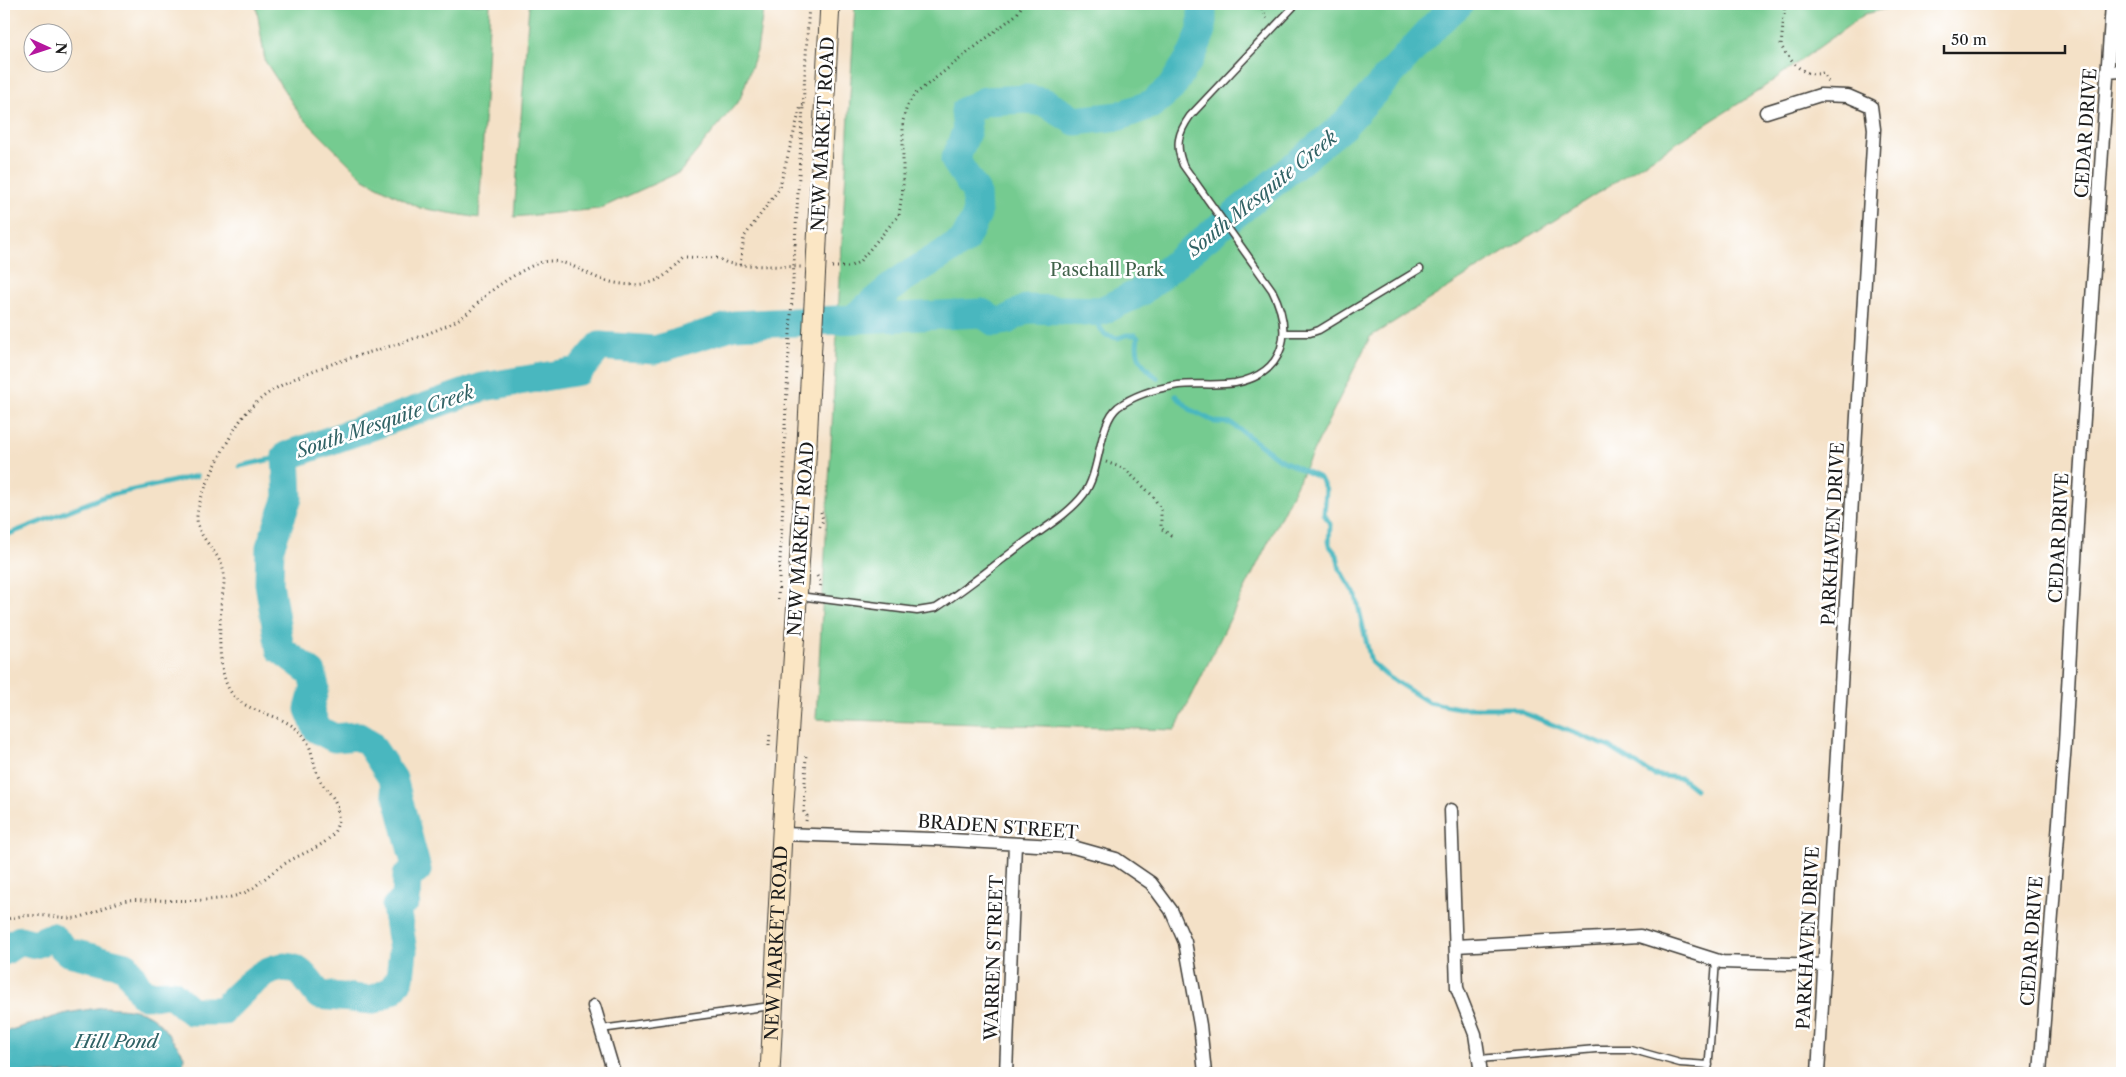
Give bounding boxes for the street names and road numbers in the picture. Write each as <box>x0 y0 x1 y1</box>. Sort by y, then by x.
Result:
street label: NEW MARKET ROAD <box>807 36 839 232</box>
street label: CEDAR DRIVE <box>2070 67 2102 199</box>
street label: NEW MARKET ROAD <box>783 441 819 637</box>
street label: PARKHAVEN DRIVE <box>1817 442 1849 626</box>
street label: CEDAR DRIVE <box>2045 472 2073 604</box>
street label: BRADEN STREET <box>917 810 1080 844</box>
street label: NEW MARKET ROAD <box>761 845 792 1041</box>
street label: PARKHAVEN DRIVE <box>1792 846 1824 1030</box>
street label: WARREN STREET <box>980 874 1008 1042</box>
street label: CEDAR DRIVE <box>2016 875 2048 1007</box>

